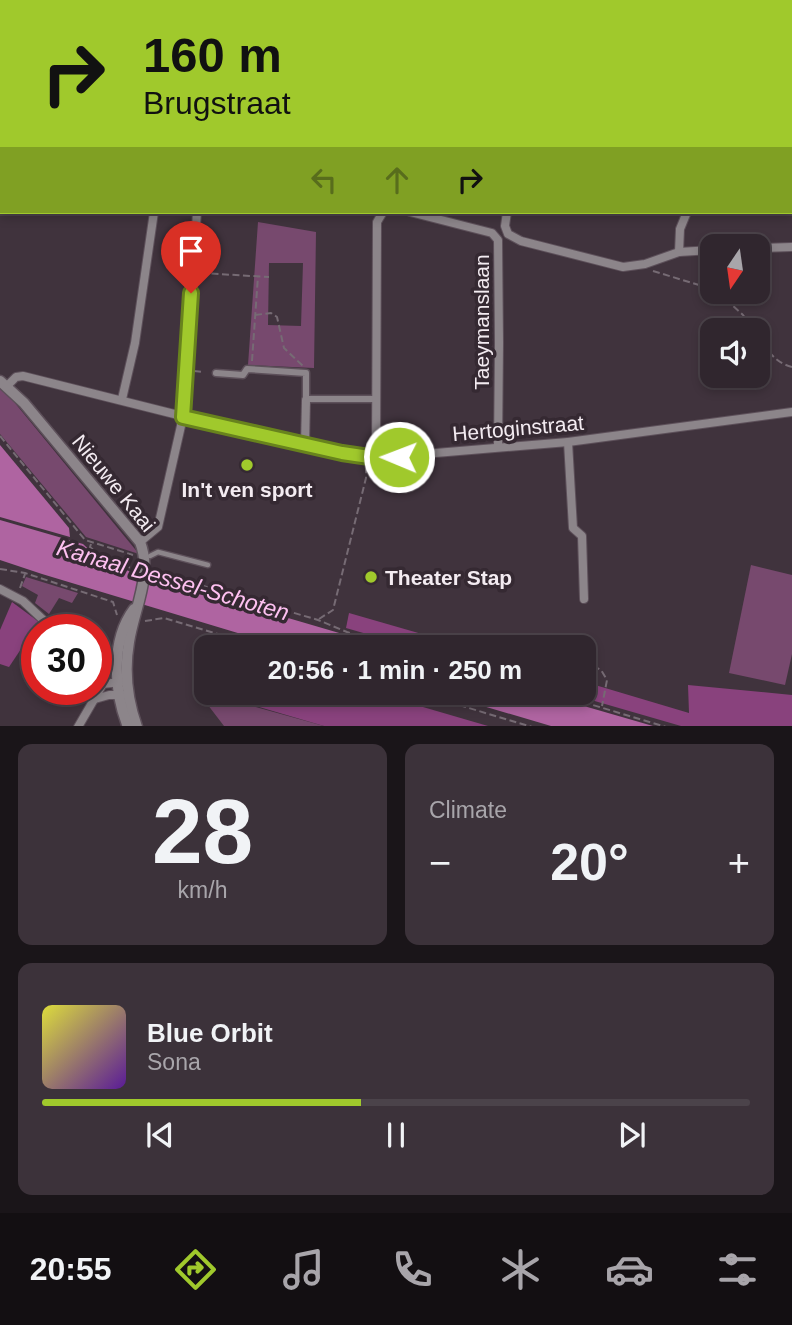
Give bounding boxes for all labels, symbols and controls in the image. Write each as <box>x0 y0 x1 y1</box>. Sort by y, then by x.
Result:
icon: right <box>28 28 119 119</box>
text: 160 m <box>143 28 282 82</box>
text: Brugstraat <box>143 85 291 121</box>
icon: left <box>305 161 343 199</box>
icon: ahead <box>378 161 416 199</box>
icon: right <box>451 161 489 199</box>
pin <box>161 221 221 293</box>
icon: arrive <box>172 232 210 270</box>
north arrow <box>700 234 770 304</box>
map controls <box>700 234 770 388</box>
street label: Taeymanslaan <box>470 254 493 390</box>
button: sound <box>700 318 770 388</box>
street label: Hertoginstraat <box>451 411 585 445</box>
position arrow <box>362 420 436 494</box>
street label: Nieuwe Kaai <box>68 430 160 536</box>
marker: In't ven sport <box>239 457 255 473</box>
place label: In't ven sport <box>181 478 313 501</box>
water label: Kanaal Dessel-Schoten <box>54 534 292 626</box>
place label: Theater Stap <box>385 566 512 589</box>
marker: Theater Stap <box>363 569 379 585</box>
speed limit sign: 30 <box>21 614 112 705</box>
text: 20:56 · 1 min · 250 m <box>268 655 522 685</box>
text: 28 <box>152 781 253 882</box>
text: Climate <box>429 797 507 823</box>
text: 20° <box>550 833 629 891</box>
text: − <box>429 842 451 884</box>
text: + <box>728 842 750 884</box>
text: km/h <box>178 877 227 903</box>
text: Blue Orbit <box>147 1018 273 1048</box>
text: Sona <box>147 1049 201 1075</box>
icon: previous <box>141 1116 179 1154</box>
icon: pause <box>377 1116 415 1154</box>
icon: next <box>613 1116 651 1154</box>
icon: directions <box>171 1245 220 1294</box>
icon: music <box>279 1245 328 1294</box>
icon: phone <box>388 1245 437 1294</box>
icon: climate <box>496 1245 545 1294</box>
icon: car <box>605 1245 654 1294</box>
icon: filters <box>713 1245 762 1294</box>
text: 20:55 <box>30 1251 112 1287</box>

